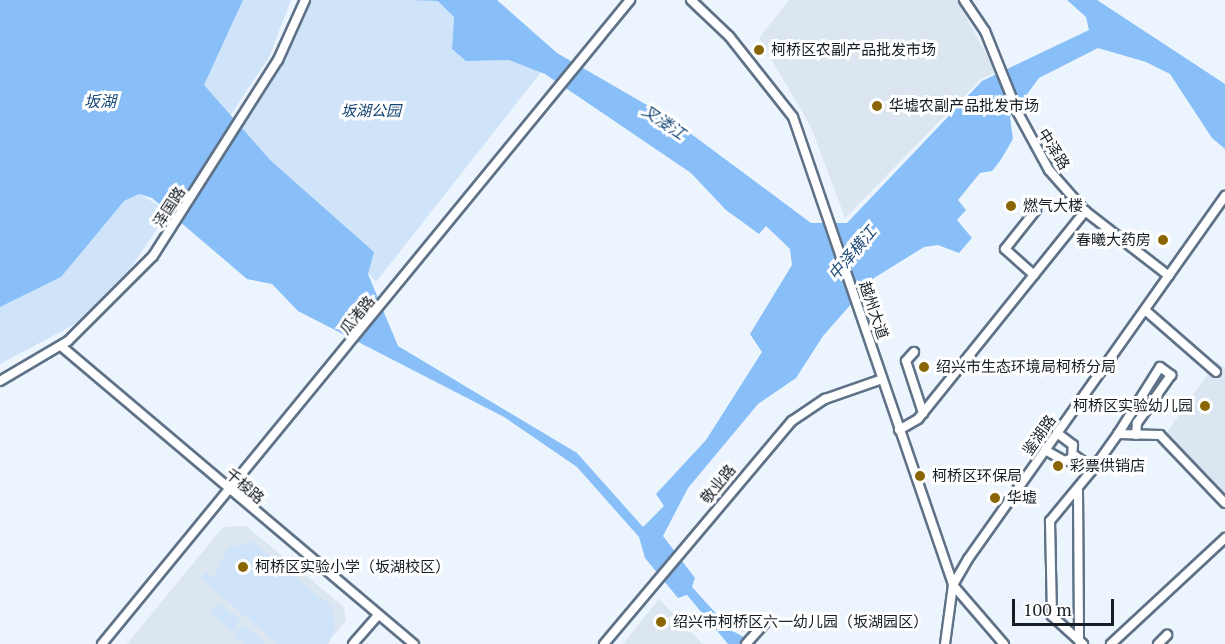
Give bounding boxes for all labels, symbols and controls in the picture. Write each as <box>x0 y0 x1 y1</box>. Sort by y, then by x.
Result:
place label: 柯桥区农副产品批发市场 <box>771 41 936 59</box>
marker: 柯桥区农副产品批发市场 <box>752 43 766 57</box>
water label: 坂湖 <box>84 91 116 111</box>
place label: 华墟农副产品批发市场 <box>889 97 1039 115</box>
marker: 华墟农副产品批发市场 <box>870 99 884 113</box>
water label: 叉溇江 <box>639 101 689 143</box>
park label: 坂湖公园 <box>341 102 401 120</box>
street label: 中泽路 <box>1034 125 1074 173</box>
street label: 泽国路 <box>149 183 189 231</box>
place label: 燃气大楼 <box>1023 197 1083 215</box>
marker: 燃气大楼 <box>1004 199 1018 213</box>
water label: 中泽横江 <box>824 222 880 284</box>
place label: 春曦大药房 <box>1076 231 1151 249</box>
marker: 春曦大药房 <box>1156 233 1170 247</box>
street label: 越州大道 <box>856 279 892 341</box>
street label: 瓜渚路 <box>336 292 378 338</box>
place label: 绍兴市生态环境局柯桥分局 <box>936 358 1116 376</box>
marker: 绍兴市生态环境局柯桥分局 <box>917 360 931 374</box>
place label: 柯桥区实验幼儿园 <box>1073 397 1193 415</box>
marker: 柯桥区实验幼儿园 <box>1198 399 1212 413</box>
street label: 鉴湖路 <box>1019 411 1059 459</box>
place label: 彩票供销店 <box>1070 457 1145 475</box>
marker: 彩票供销店 <box>1051 459 1065 473</box>
street label: 敬业路 <box>697 461 739 507</box>
street label: 千梭路 <box>222 465 268 507</box>
place label: 柯桥区环保局 <box>932 467 1022 485</box>
marker: 柯桥区环保局 <box>913 469 927 483</box>
place label: 华墟 <box>1007 489 1037 507</box>
marker: 华墟 <box>988 491 1002 505</box>
place label: 柯桥区实验小学（坂湖校区） <box>255 558 450 576</box>
marker: 柯桥区实验小学（坂湖校区） <box>236 560 250 574</box>
scale bar <box>1015 587 1117 625</box>
text: 100 m <box>1023 597 1072 621</box>
place label: 绍兴市柯桥区六一幼儿园（坂湖园区） <box>673 613 928 631</box>
marker: 绍兴市柯桥区六一幼儿园（坂湖园区） <box>654 615 668 629</box>

